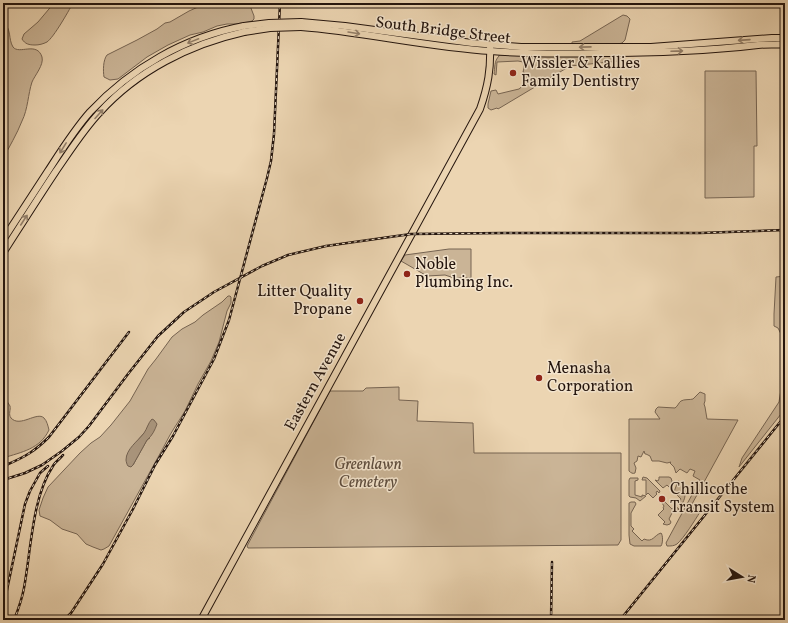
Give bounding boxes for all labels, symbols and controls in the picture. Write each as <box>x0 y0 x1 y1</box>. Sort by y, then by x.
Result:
street label: South Bridge Street <box>374 12 512 50</box>
one-way arrow <box>347 29 360 37</box>
one-way arrow <box>188 37 200 45</box>
one-way arrow <box>738 37 751 44</box>
one-way arrow <box>579 43 592 51</box>
one-way arrow <box>670 47 683 55</box>
place label: Wissler & Kallies Family Dentistry <box>521 53 640 93</box>
marker: Wissler & Kallies Family Dentistry <box>508 68 518 78</box>
one-way arrow <box>94 108 103 119</box>
one-way arrow <box>58 142 66 154</box>
one-way arrow <box>20 215 28 226</box>
place label: Noble Plumbing Inc. <box>415 254 513 294</box>
marker: Noble Plumbing Inc. <box>402 269 412 279</box>
place label: Litter Quality Propane <box>257 281 352 321</box>
marker: Litter Quality Propane <box>355 296 365 306</box>
street label: Eastern Avenue <box>280 329 352 435</box>
place label: Menasha Corporation <box>547 358 633 398</box>
marker: Menasha Corporation <box>534 373 544 383</box>
park label: Greenlawn Cemetery <box>334 454 402 494</box>
place label: Chillicothe Transit System <box>670 479 775 519</box>
marker: Chillicothe Transit System <box>657 494 667 504</box>
north arrow <box>722 557 762 597</box>
text: N <box>742 573 758 584</box>

